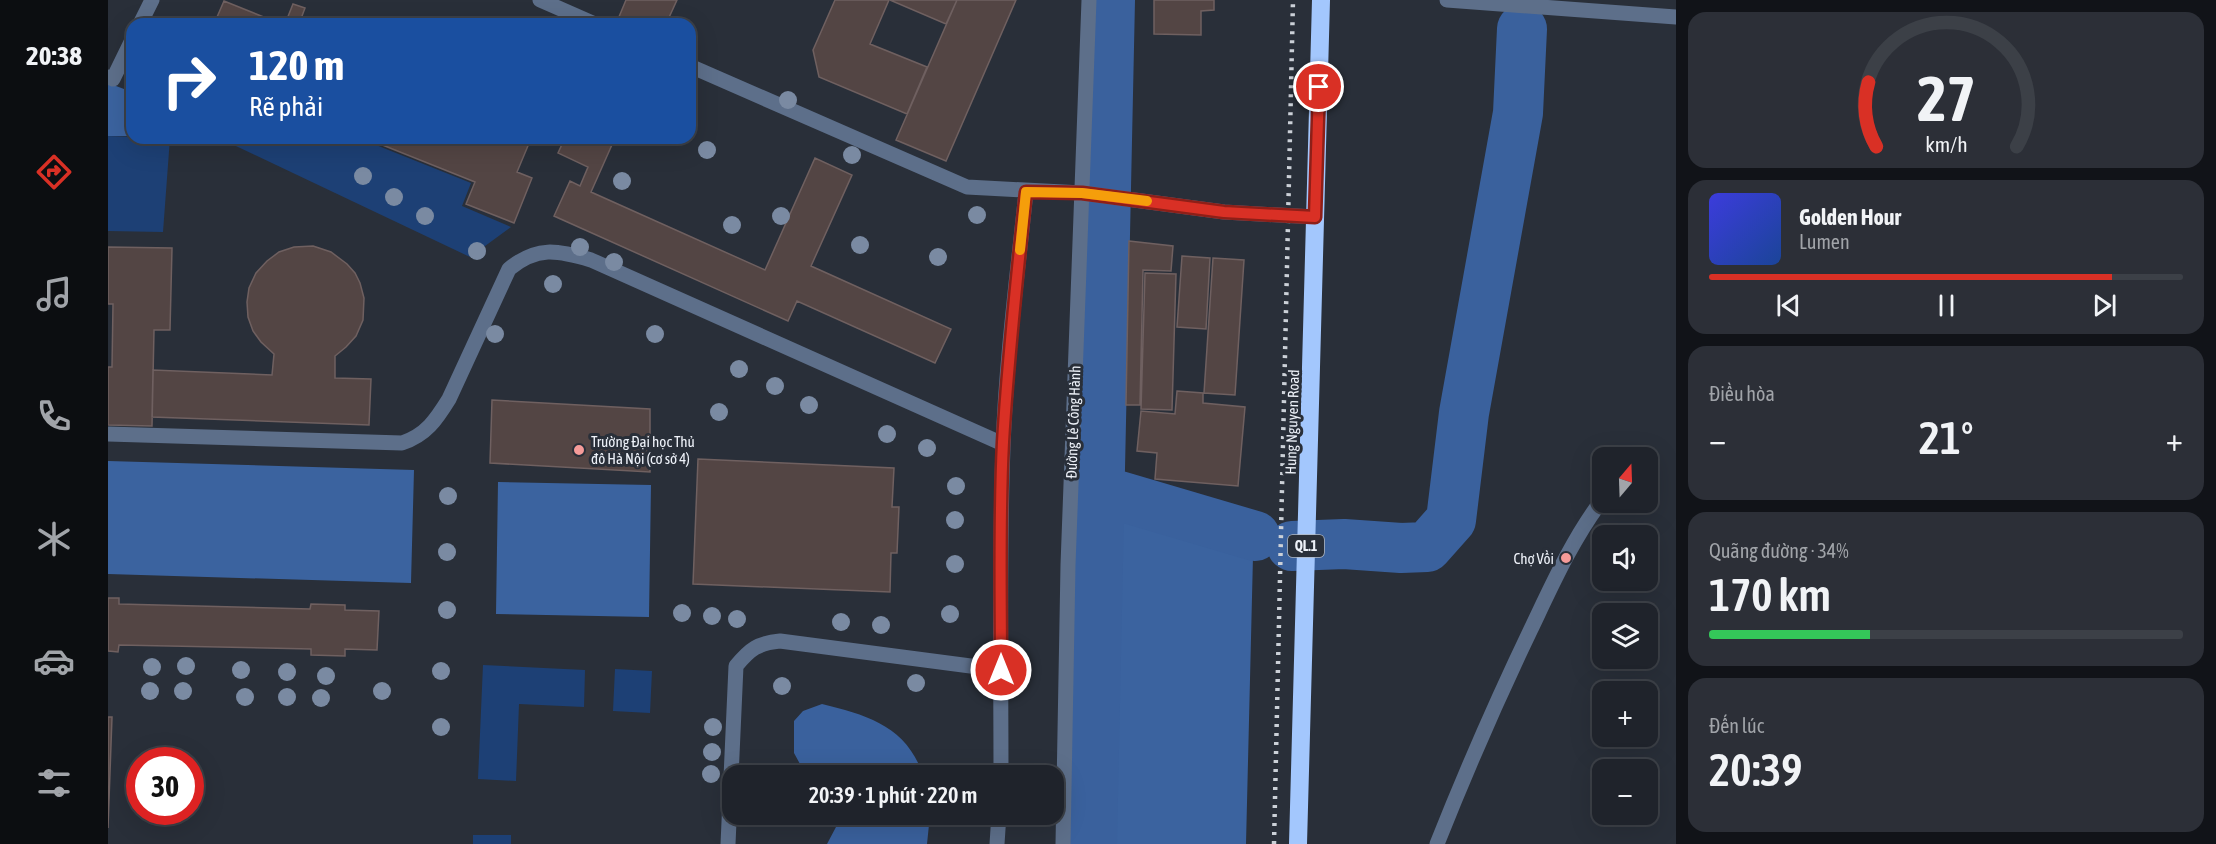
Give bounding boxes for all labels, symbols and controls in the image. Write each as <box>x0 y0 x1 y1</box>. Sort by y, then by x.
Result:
text: 20:38 <box>26 40 82 71</box>
text: 120 m <box>249 41 344 89</box>
icon: right <box>150 42 228 120</box>
pin <box>1293 61 1344 112</box>
text: 27 <box>1917 63 1975 134</box>
icon: arrive <box>1302 70 1335 103</box>
text: Rẽ phải <box>249 91 323 122</box>
text: km/h <box>1925 132 1967 157</box>
icon: directions <box>33 151 75 193</box>
text: Golden Hour <box>1799 204 1901 230</box>
text: Lumen <box>1799 230 1850 253</box>
icon: music <box>33 273 75 315</box>
icon: previous <box>1772 289 1805 322</box>
icon: pause <box>1930 289 1963 322</box>
icon: next <box>2088 289 2121 322</box>
street label: Đường Lê Công Hành <box>1063 365 1083 479</box>
street label: Hung Nguyen Road <box>1282 369 1302 475</box>
text: Điều hòa <box>1709 382 1775 405</box>
icon: phone <box>33 395 75 437</box>
text: 21° <box>1919 412 1973 464</box>
text: − <box>1709 420 1726 458</box>
text: + <box>2166 420 2183 458</box>
place label: Trường Đại học Thủ đô Hà Nội (cơ sở 4) <box>591 433 695 467</box>
marker: Trường Đại học Thủ đô Hà Nội (cơ sở 4) <box>572 443 586 457</box>
north arrow <box>1592 447 1658 513</box>
map controls <box>1592 447 1658 825</box>
icon: climate <box>33 518 75 560</box>
button: sound <box>1592 525 1658 591</box>
road number: QL.1 <box>1288 535 1324 557</box>
text: Quãng đường · 34% <box>1709 539 1849 562</box>
place label: Chợ Vồi <box>1513 550 1554 567</box>
marker: Chợ Vồi <box>1559 551 1573 565</box>
text: 170 km <box>1709 569 1831 621</box>
button: layers <box>1592 603 1658 669</box>
position arrow <box>969 638 1033 702</box>
icon: car <box>33 640 75 682</box>
button: + <box>1592 681 1658 747</box>
text: Đến lúc <box>1709 714 1764 737</box>
text: 20:39 <box>1709 744 1803 796</box>
speed limit sign: 30 <box>126 747 204 825</box>
button: − <box>1592 759 1658 825</box>
icon: filters <box>33 762 75 804</box>
text: 20:39 · 1 phút · 220 m <box>809 782 977 808</box>

